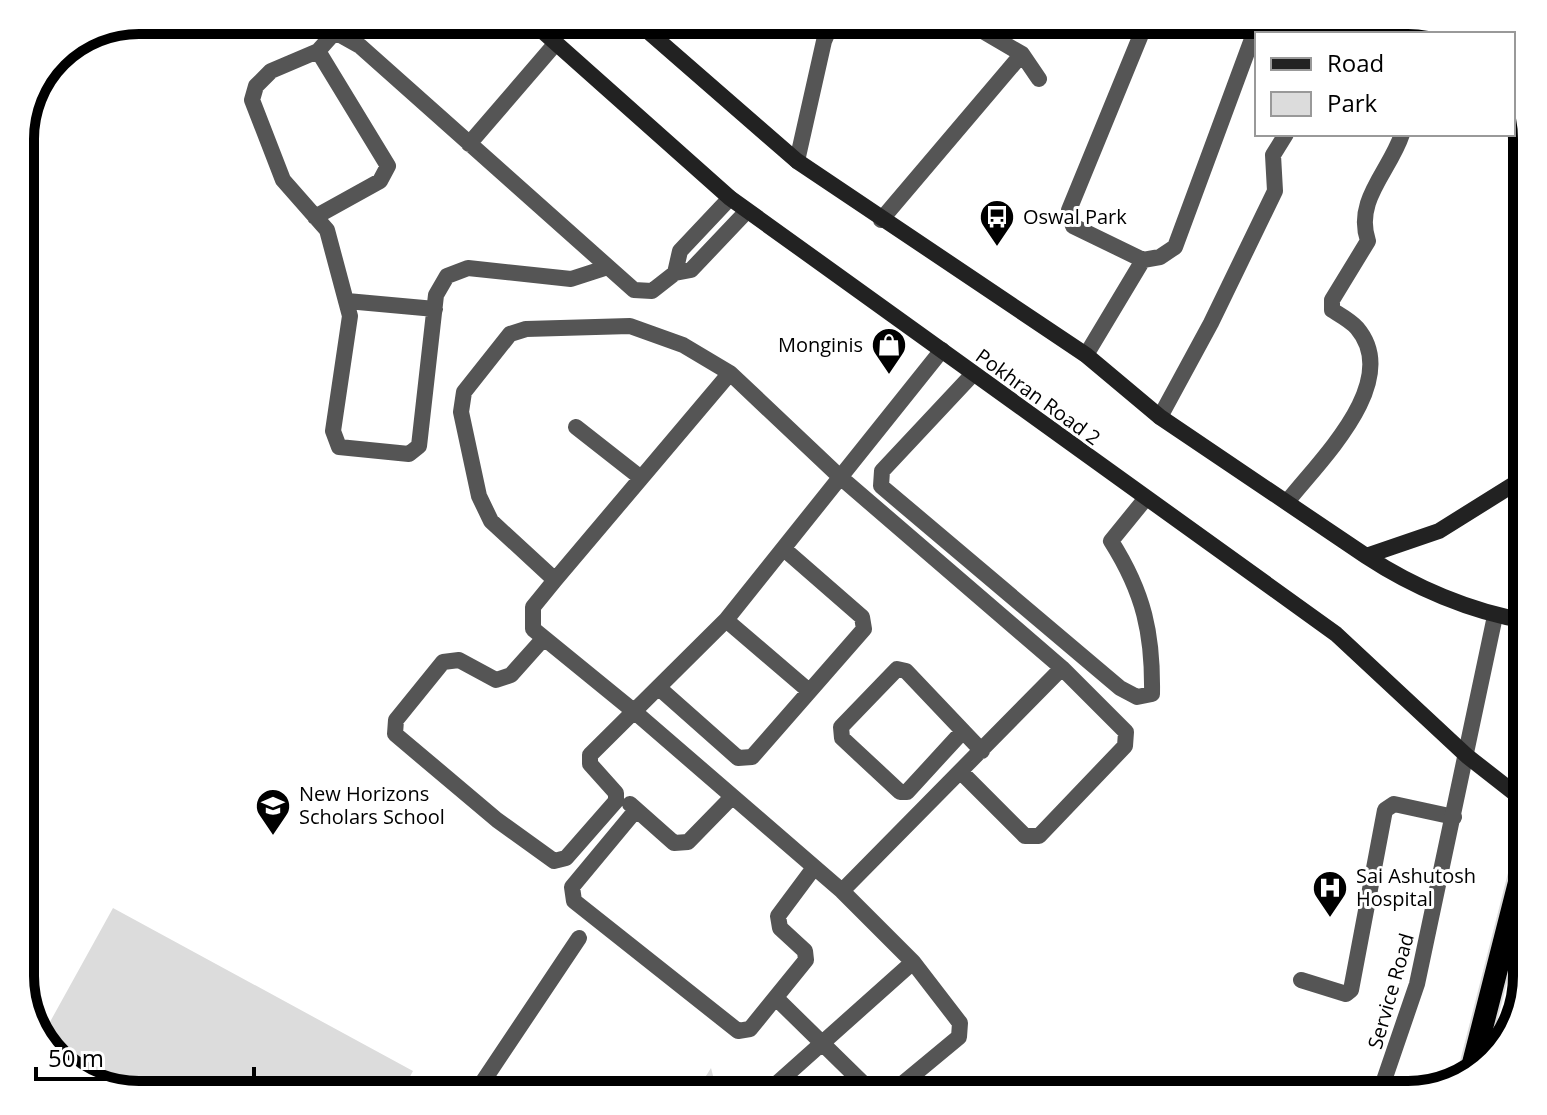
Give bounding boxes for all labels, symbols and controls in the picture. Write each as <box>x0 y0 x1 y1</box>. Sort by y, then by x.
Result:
legend <box>1255 32 1515 136</box>
text: Road <box>1327 46 1384 79</box>
text: Park <box>1327 86 1378 119</box>
bus stop icon: Oswal Park <box>978 198 1016 248</box>
place label: Oswal Park <box>1023 203 1127 230</box>
shop icon: Monginis <box>870 326 908 376</box>
place label: Monginis <box>778 331 863 358</box>
street label: Pokhran Road 2 <box>971 342 1106 451</box>
place label: New Horizons Scholars School <box>299 780 445 830</box>
school or university icon: New Horizons Scholars School <box>254 787 292 837</box>
place label: Sai Ashutosh Hospital <box>1356 862 1476 912</box>
hospital icon: Sai Ashutosh Hospital <box>1311 869 1349 919</box>
street label: Service Road <box>1361 930 1420 1052</box>
scale bar <box>36 1031 254 1081</box>
text: 50 m <box>48 1041 104 1074</box>

